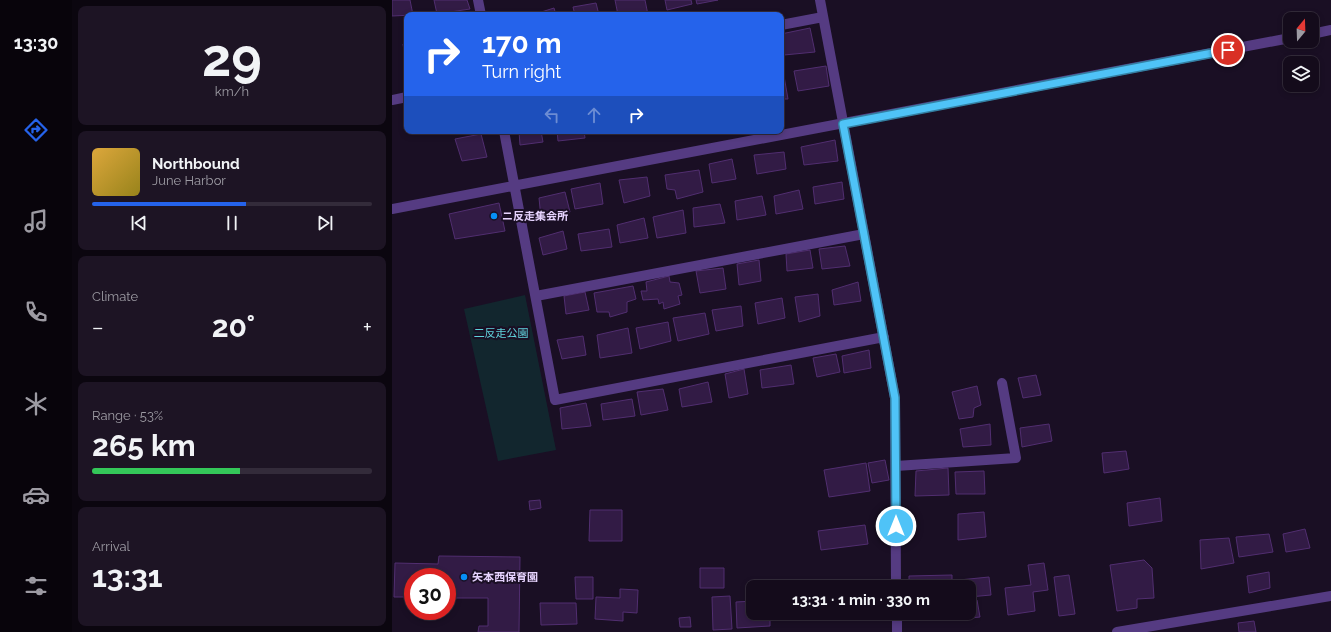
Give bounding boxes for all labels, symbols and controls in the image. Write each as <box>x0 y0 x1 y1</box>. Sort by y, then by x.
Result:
north arrow <box>1283 12 1319 48</box>
map controls <box>1283 12 1319 92</box>
text: 29 <box>202 27 262 88</box>
text: 170 m <box>482 27 562 60</box>
icon: right <box>416 28 468 80</box>
text: 13:30 <box>14 32 58 53</box>
pin <box>1211 33 1245 67</box>
icon: arrive <box>1217 39 1239 61</box>
button: layers <box>1283 56 1319 92</box>
text: Turn right <box>482 61 561 82</box>
text: km/h <box>215 84 249 99</box>
icon: left <box>541 104 563 126</box>
icon: ahead <box>583 104 605 126</box>
icon: right <box>625 104 647 126</box>
icon: directions <box>22 116 50 144</box>
text: Northbound <box>152 155 240 173</box>
text: June Harbor <box>152 173 226 188</box>
icon: music <box>22 207 50 235</box>
place label: ニ反走集会所 <box>502 210 568 223</box>
marker: ニ反走集会所 <box>489 211 499 221</box>
icon: previous <box>128 212 150 234</box>
icon: pause <box>221 212 243 234</box>
icon: next <box>314 212 336 234</box>
text: Climate <box>92 289 138 304</box>
icon: phone <box>22 298 50 326</box>
text: 20° <box>212 309 255 344</box>
text: − <box>92 314 104 340</box>
text: + <box>363 314 372 340</box>
park label: 二反走公園 <box>474 327 529 340</box>
icon: climate <box>22 390 50 418</box>
text: Range · 53% <box>92 408 163 423</box>
text: 265 km <box>92 428 196 463</box>
icon: car <box>22 481 50 509</box>
position arrow <box>875 505 917 547</box>
text: Arrival <box>92 539 130 554</box>
text: 13:31 <box>92 559 163 594</box>
speed limit sign: 30 <box>404 568 456 620</box>
place label: 矢本西保育園 <box>472 571 538 584</box>
icon: filters <box>22 572 50 600</box>
marker: 矢本西保育園 <box>459 572 469 582</box>
text: 13:31 · 1 min · 330 m <box>792 591 930 609</box>

